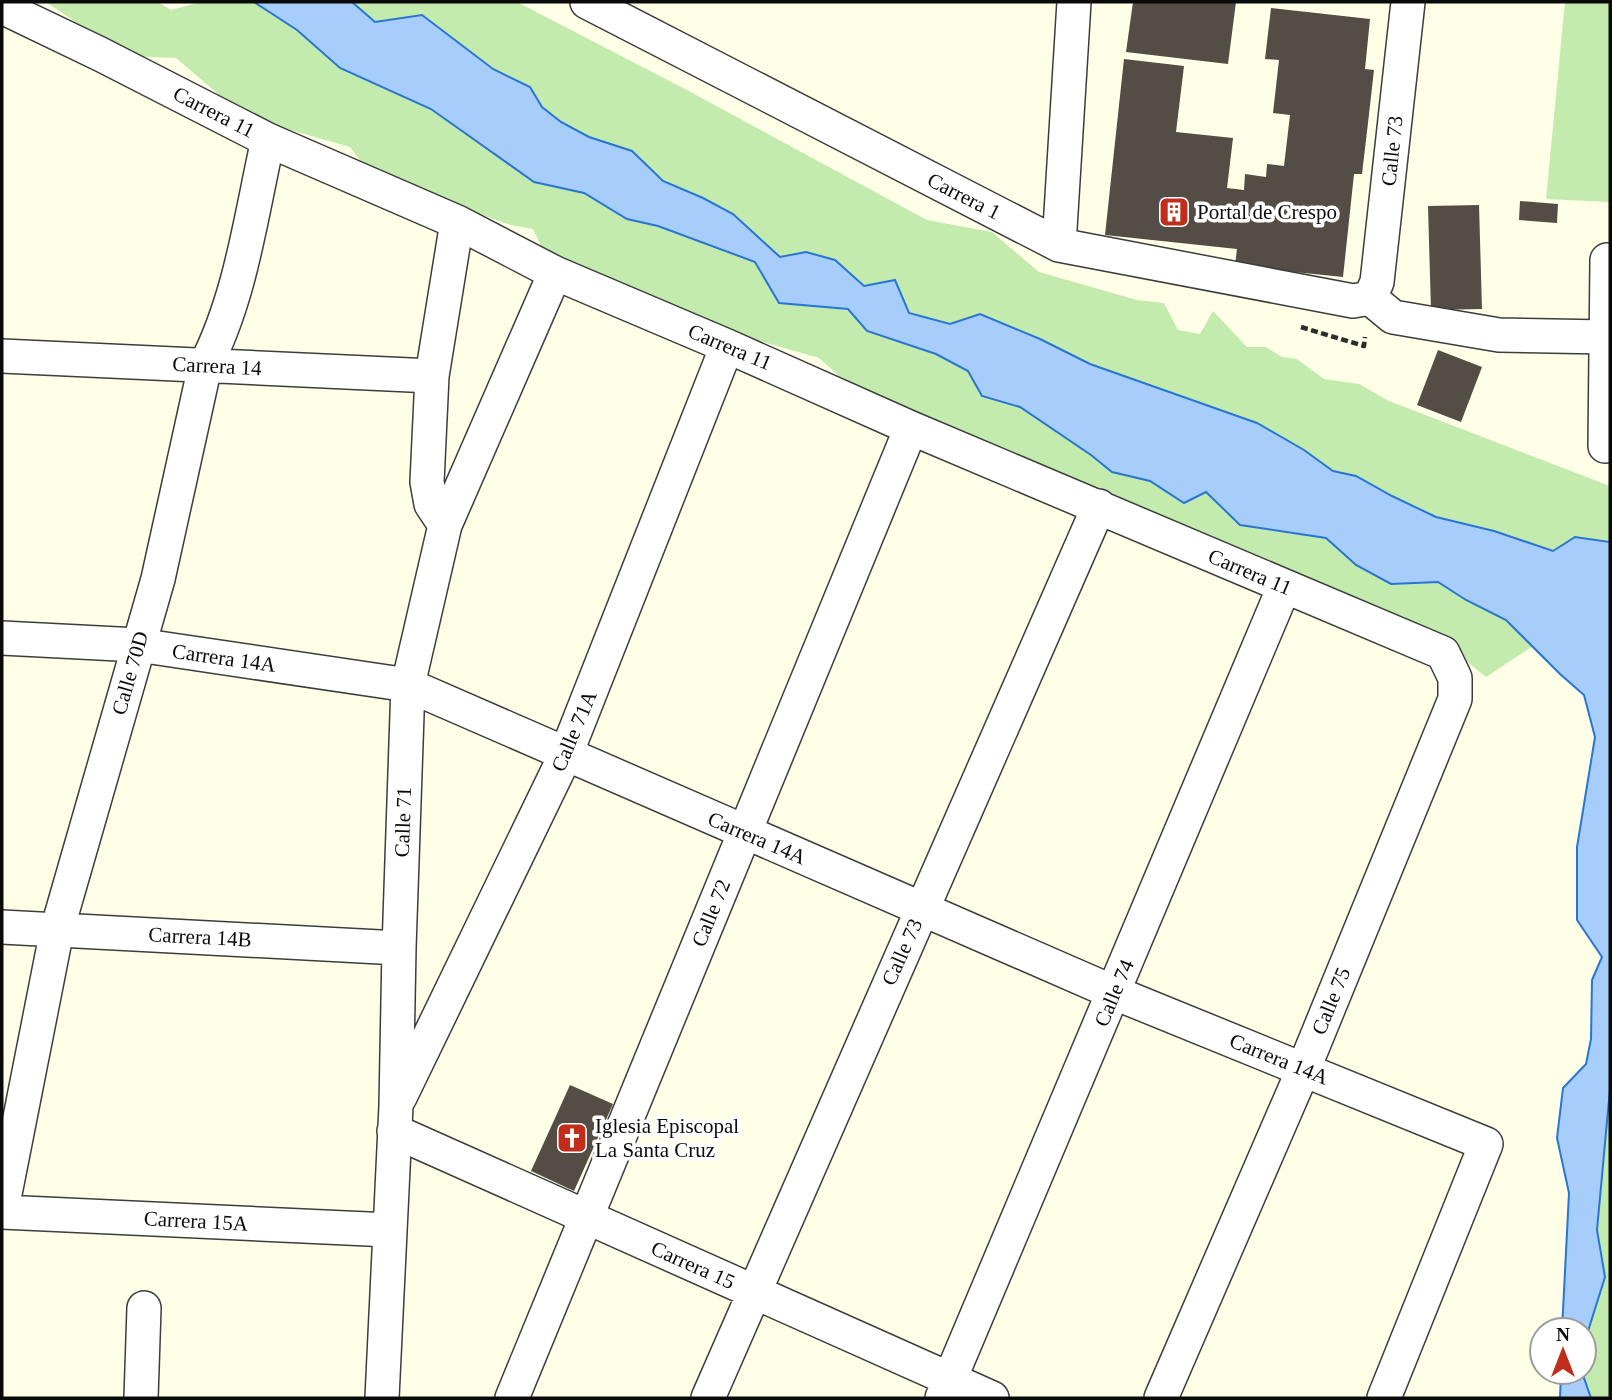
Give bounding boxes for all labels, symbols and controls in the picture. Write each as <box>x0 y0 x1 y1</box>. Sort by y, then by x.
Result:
street label: Carrera 11 <box>169 81 259 143</box>
street label: Calle 73 <box>1376 115 1408 187</box>
street label: Carrera 1 <box>923 167 1005 225</box>
building icon: Portal de Crespo <box>1157 195 1191 229</box>
place label: Portal de Crespo <box>1197 200 1337 224</box>
street label: Carrera 11 <box>685 319 775 375</box>
street label: Carrera 14 <box>172 352 263 380</box>
street label: Carrera 11 <box>1205 544 1295 600</box>
street label: Calle 70D <box>107 628 153 718</box>
street label: Carrera 14A <box>171 639 278 677</box>
street label: Calle 71A <box>546 686 602 775</box>
street label: Calle 71 <box>390 786 416 858</box>
street label: Carrera 14A <box>704 807 810 870</box>
street label: Calle 72 <box>687 876 735 950</box>
street label: Calle 73 <box>877 915 927 989</box>
street label: Carrera 14B <box>148 922 252 952</box>
street label: Calle 74 <box>1089 955 1139 1030</box>
street label: Calle 75 <box>1307 964 1355 1038</box>
street label: Carrera 14A <box>1226 1028 1333 1090</box>
place label: Iglesia Episcopal La Santa Cruz <box>595 1114 739 1162</box>
church icon: Iglesia Episcopal La Santa Cruz <box>555 1121 589 1155</box>
street label: Carrera 15A <box>143 1206 250 1236</box>
street label: Carrera 15 <box>647 1236 739 1294</box>
north arrow <box>1528 1316 1598 1386</box>
text: N <box>1556 1324 1570 1345</box>

